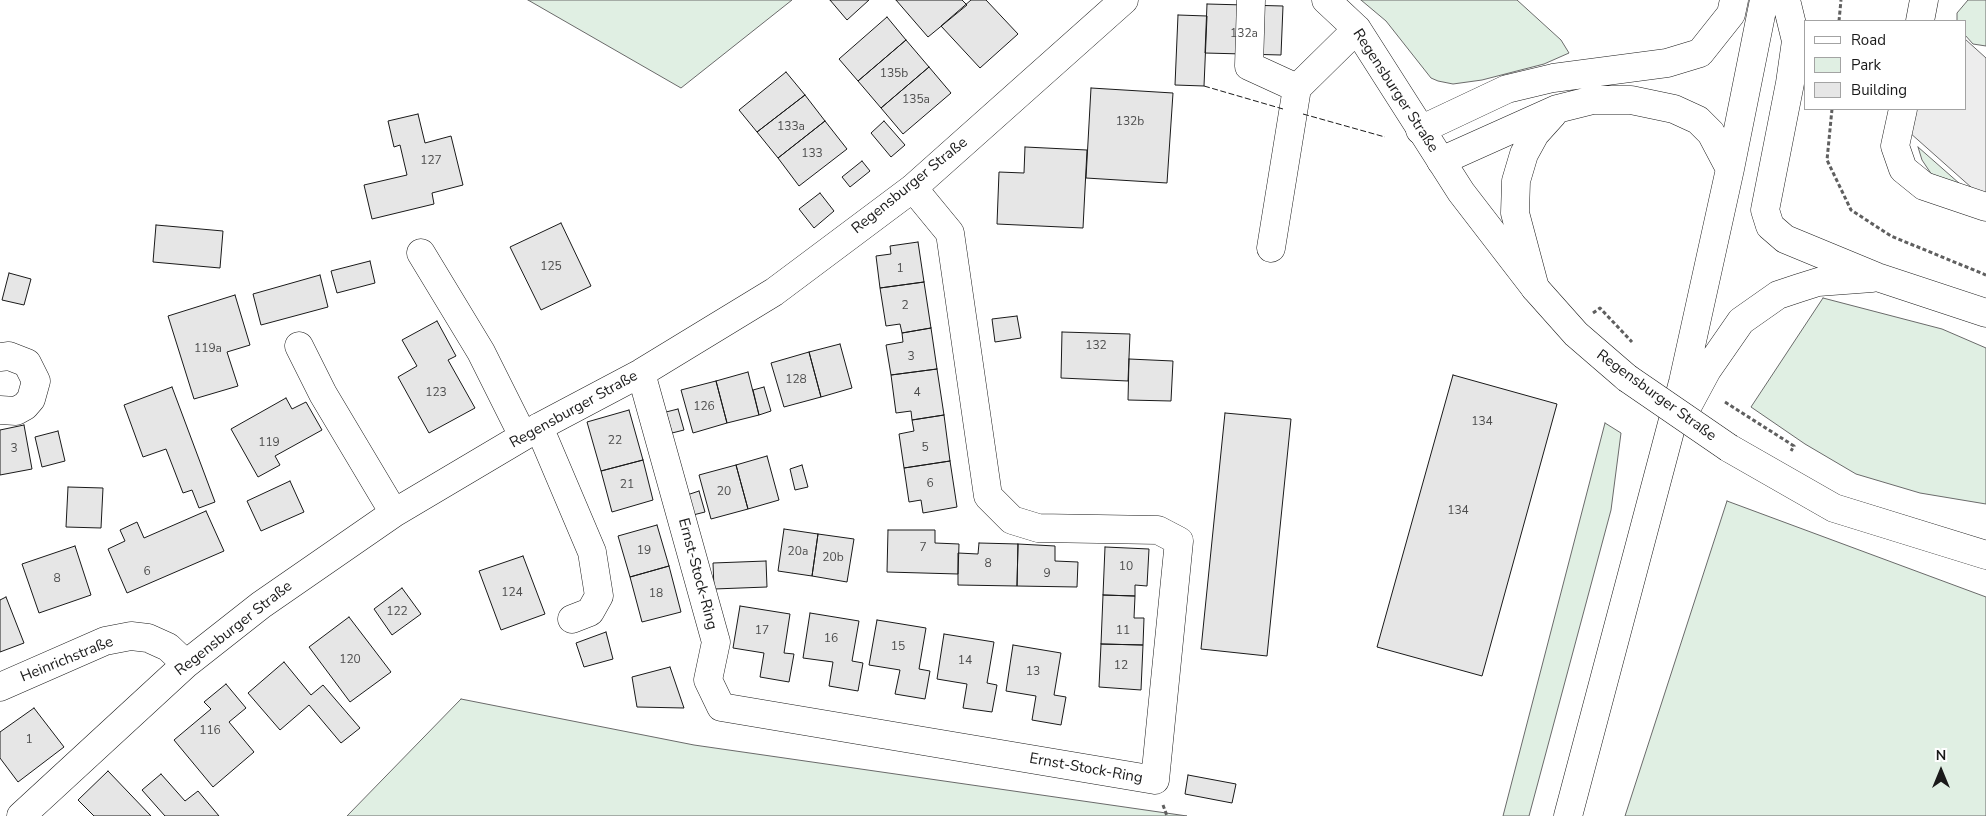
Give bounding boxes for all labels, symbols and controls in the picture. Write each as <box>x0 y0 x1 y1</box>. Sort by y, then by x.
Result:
legend <box>1804 20 1966 110</box>
street label: Regensburger Straße <box>1348 26 1442 156</box>
house number: 132a <box>1230 27 1258 41</box>
text: Road <box>1851 30 1886 50</box>
text: Park <box>1851 55 1881 75</box>
house number: 135b <box>880 67 908 81</box>
text: Building <box>1851 80 1907 100</box>
house number: 135a <box>902 93 930 107</box>
house number: 132b <box>1116 115 1144 129</box>
house number: 133a <box>777 120 805 134</box>
street label: Regensburger Straße <box>849 134 971 238</box>
house number: 133 <box>801 147 823 161</box>
house number: 127 <box>420 154 442 168</box>
house number: 125 <box>540 260 562 274</box>
house number: 1 <box>896 262 904 276</box>
house number: 2 <box>901 299 909 313</box>
house number: 132 <box>1085 339 1107 353</box>
house number: 119a <box>194 342 222 356</box>
street label: Regensburger Straße <box>1593 346 1719 446</box>
house number: 3 <box>907 350 915 364</box>
street label: Regensburger Straße <box>507 367 641 453</box>
house number: 128 <box>785 373 807 387</box>
house number: 123 <box>425 386 447 400</box>
house number: 4 <box>913 386 921 400</box>
house number: 126 <box>693 400 715 414</box>
house number: 134 <box>1471 415 1493 429</box>
house number: 22 <box>608 434 622 448</box>
house number: 119 <box>258 436 280 450</box>
house number: 5 <box>921 441 929 455</box>
house number: 3 <box>10 442 18 456</box>
house number: 6 <box>926 477 934 491</box>
house number: 21 <box>620 478 634 492</box>
house number: 20 <box>717 485 731 499</box>
house number: 134 <box>1447 504 1469 518</box>
street label: Ernst-Stock-Ring <box>673 516 721 632</box>
house number: 7 <box>919 541 927 555</box>
house number: 19 <box>637 544 651 558</box>
house number: 20a <box>788 545 808 559</box>
house number: 20b <box>822 551 844 565</box>
house number: 8 <box>984 557 992 571</box>
house number: 10 <box>1119 560 1133 574</box>
house number: 6 <box>143 565 151 579</box>
house number: 9 <box>1043 567 1051 581</box>
house number: 8 <box>53 572 61 586</box>
street label: Regensburger Straße <box>172 578 296 680</box>
house number: 124 <box>501 586 523 600</box>
house number: 18 <box>649 587 663 601</box>
house number: 122 <box>386 605 408 619</box>
house number: 17 <box>755 624 769 638</box>
house number: 11 <box>1116 624 1130 638</box>
house number: 16 <box>824 632 838 646</box>
street label: Heinrichstraße <box>18 633 116 687</box>
house number: 15 <box>891 640 905 654</box>
house number: 120 <box>339 653 361 667</box>
house number: 14 <box>958 654 972 668</box>
house number: 12 <box>1114 659 1128 673</box>
house number: 13 <box>1026 665 1040 679</box>
house number: 116 <box>199 724 221 738</box>
house number: 1 <box>25 733 33 747</box>
north arrow <box>1916 746 1966 796</box>
text: N <box>1936 746 1946 765</box>
street label: Ernst-Stock-Ring <box>1028 750 1144 788</box>

